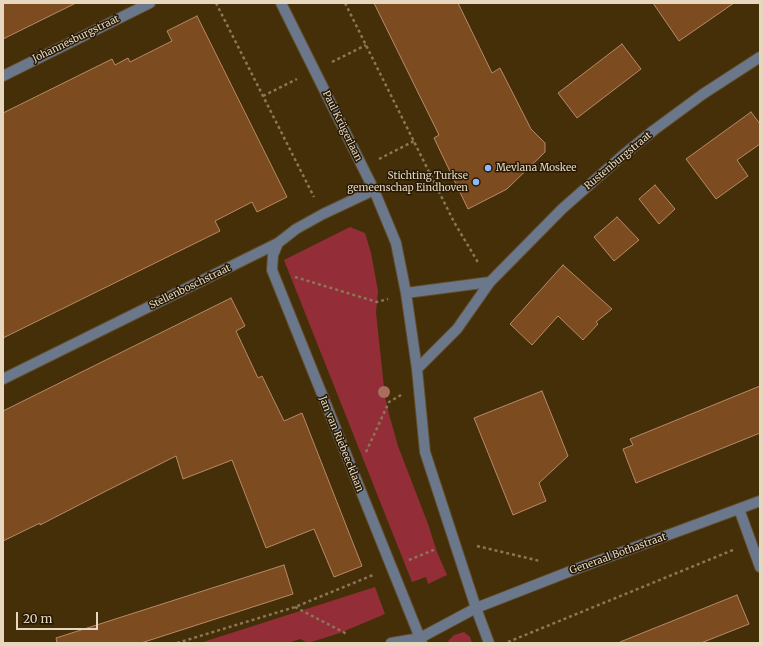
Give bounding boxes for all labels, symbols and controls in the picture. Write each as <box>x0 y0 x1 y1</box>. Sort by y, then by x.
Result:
street label: Johannesburgstraat <box>31 13 121 65</box>
street label: Paul Krügerlaan <box>320 89 364 163</box>
street label: Rustenburgstraat <box>582 129 654 193</box>
place label: Mevlana Moskee <box>496 162 577 174</box>
marker: Mevlana Moskee <box>483 163 493 173</box>
place label: Stichting Turkse gemeenschap Eindhoven <box>347 170 468 194</box>
marker: Stichting Turkse gemeenschap Eindhoven <box>471 177 481 187</box>
street label: Stellenboschstraat <box>147 262 233 312</box>
street label: Jan van Riebeecklaan <box>316 394 366 494</box>
street label: Generaal Bothastraat <box>568 531 668 577</box>
scale bar <box>18 604 100 630</box>
text: 20 m <box>23 611 52 626</box>

